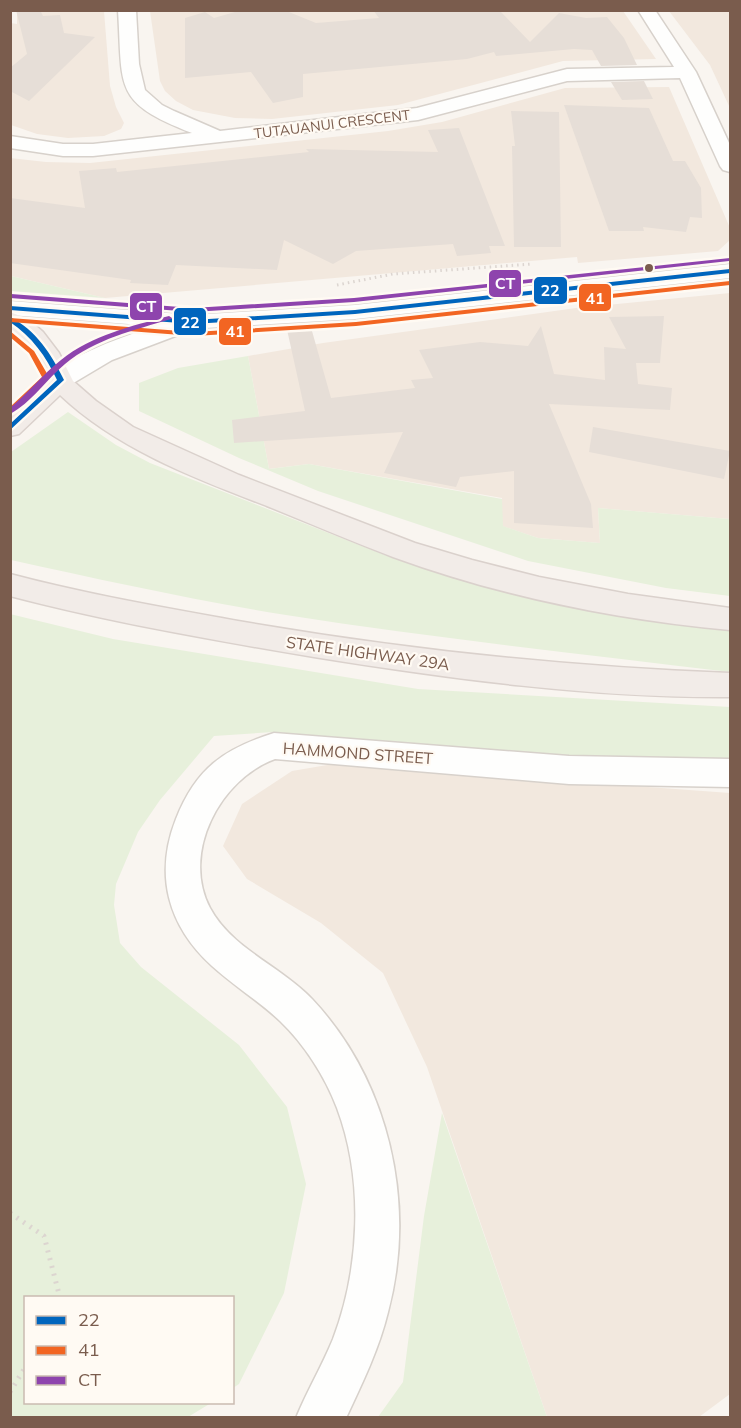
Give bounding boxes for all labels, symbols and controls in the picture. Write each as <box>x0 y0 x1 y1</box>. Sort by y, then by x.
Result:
street label: TUTAUANUI CRESCENT <box>253 105 412 143</box>
unlabelled marker <box>643 262 655 274</box>
line badge: CT <box>488 269 522 298</box>
text: CT <box>495 273 515 293</box>
line badge: 22 <box>533 276 568 305</box>
text: 22 <box>540 280 560 300</box>
line badge: 41 <box>578 283 612 312</box>
text: 41 <box>585 288 605 308</box>
line badge: CT <box>129 292 163 321</box>
text: CT <box>136 296 156 316</box>
line badge: 22 <box>173 307 207 336</box>
text: 22 <box>180 312 200 332</box>
line badge: 41 <box>218 317 252 346</box>
text: 41 <box>225 321 245 341</box>
street label: STATE HIGHWAY 29A <box>285 632 451 674</box>
street label: HAMMOND STREET <box>282 738 434 768</box>
legend <box>24 1296 234 1404</box>
text: 22 <box>78 1308 100 1331</box>
text: 41 <box>78 1338 100 1361</box>
text: CT <box>78 1368 101 1391</box>

